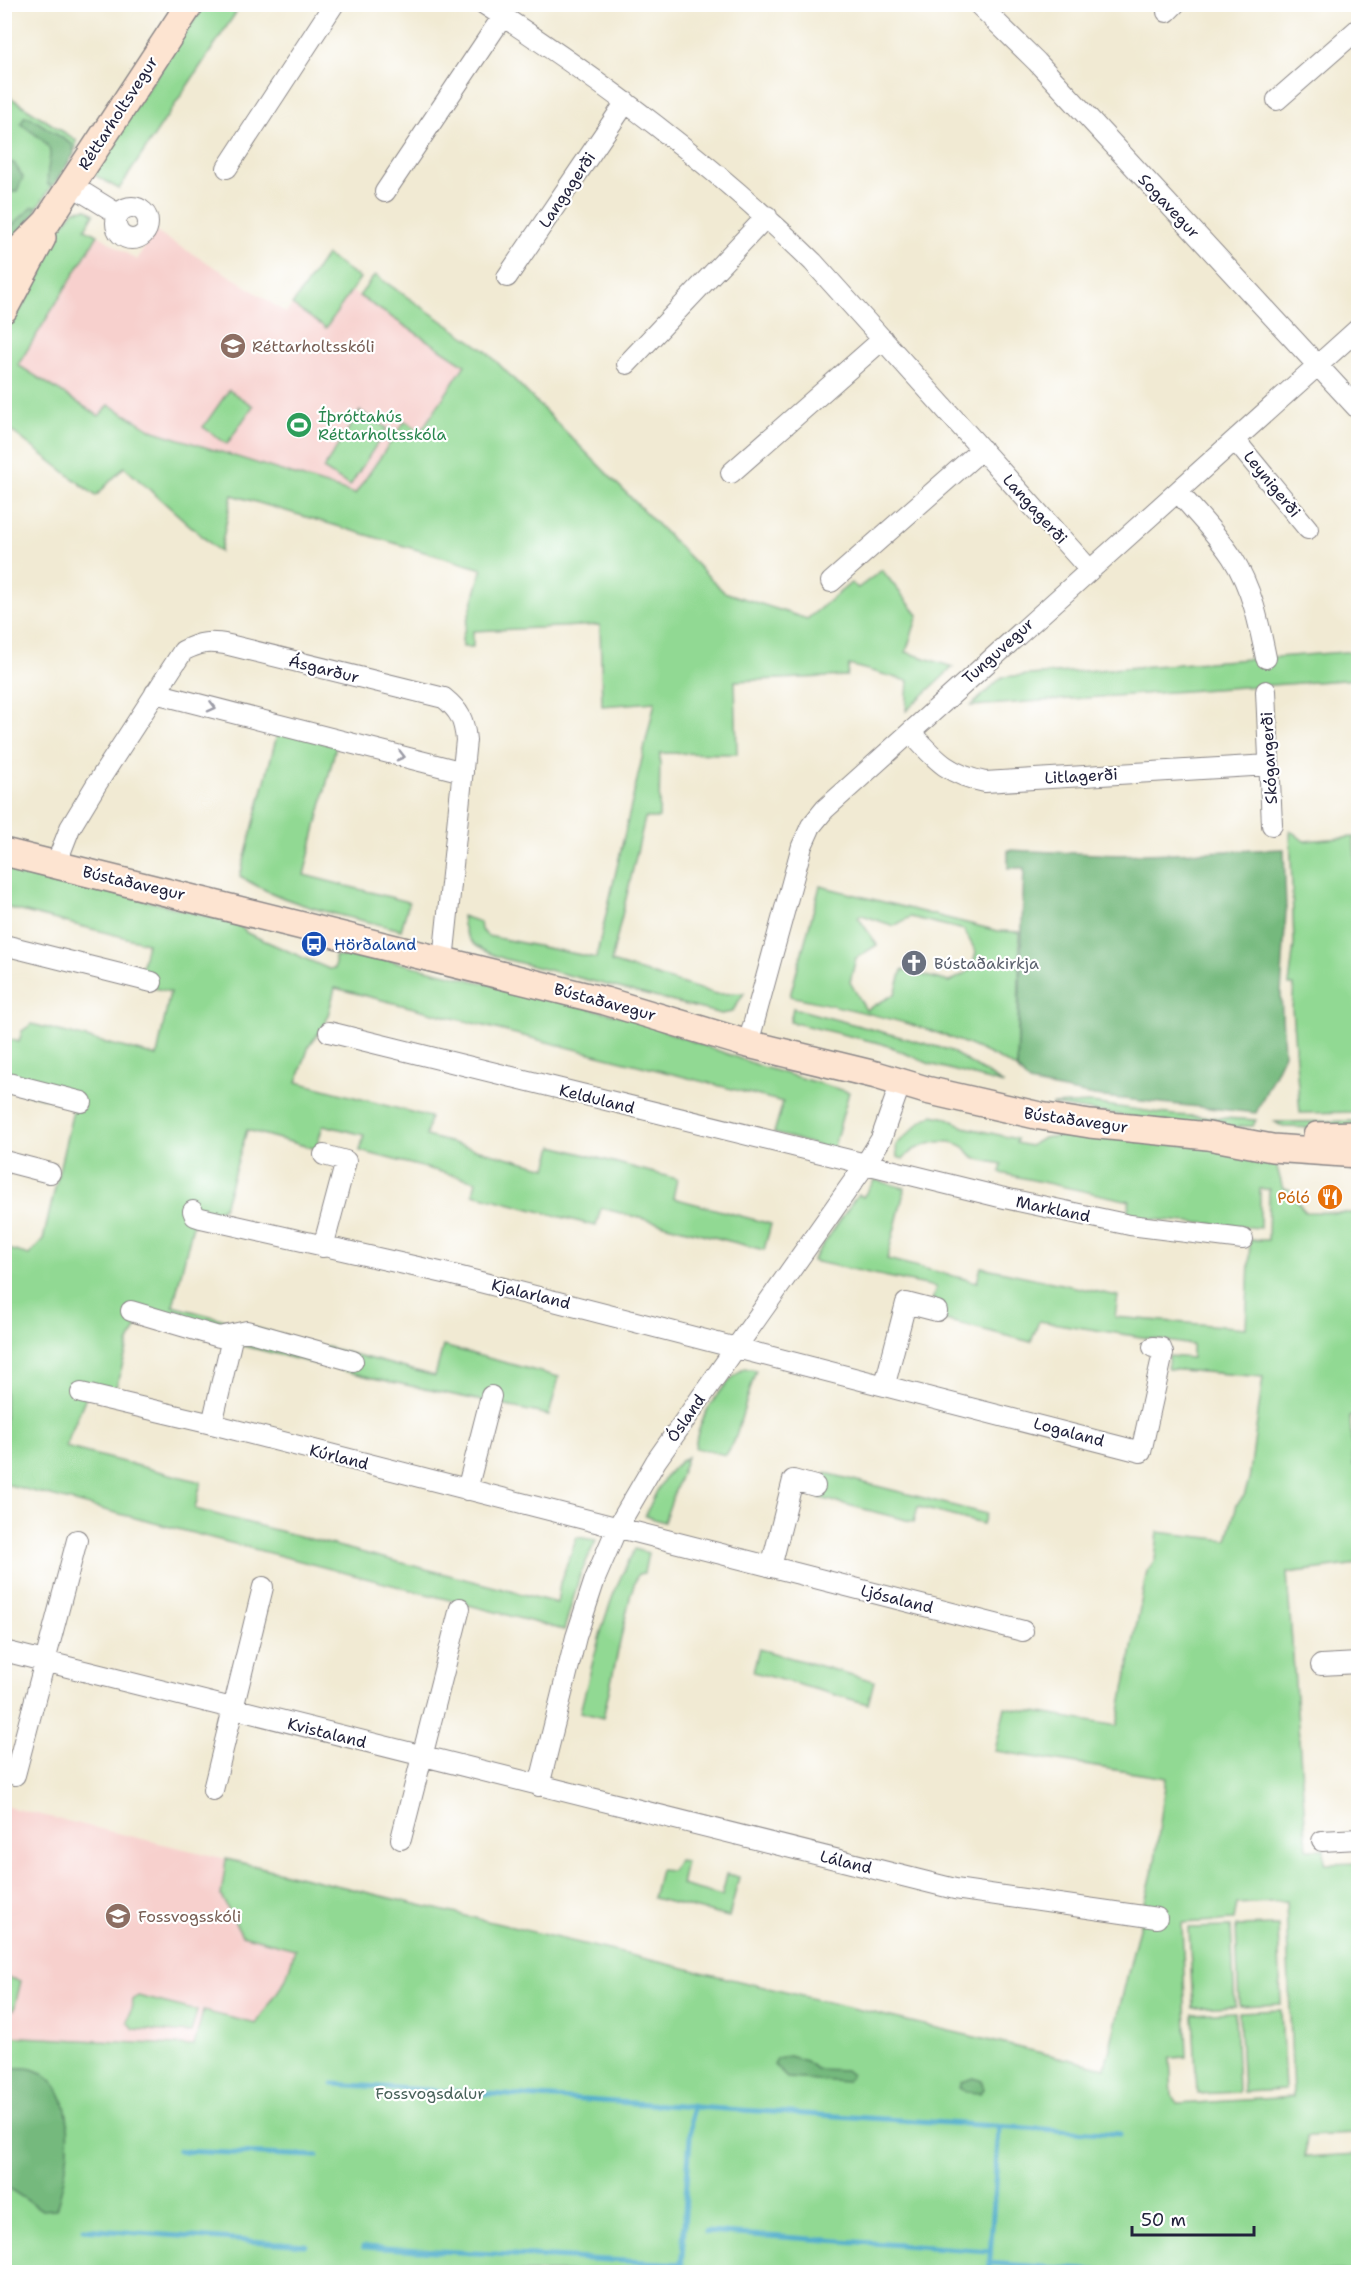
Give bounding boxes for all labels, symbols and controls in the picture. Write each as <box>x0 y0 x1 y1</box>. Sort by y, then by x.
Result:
street label: Réttarholtsvegur <box>73 52 163 174</box>
street label: Langagerði <box>534 148 600 232</box>
street label: Sogavegur <box>1134 169 1204 243</box>
school or university icon: Réttarholtsskóli <box>218 331 248 361</box>
place label: Réttarholtsskóli <box>252 336 375 357</box>
place label: Íþróttahús Réttarholtsskóla <box>318 406 446 445</box>
sports icon: Íþróttahús Réttarholtsskóla <box>284 410 314 440</box>
street label: Leynigerði <box>1239 446 1305 522</box>
street label: Langagerði <box>998 470 1072 548</box>
street label: Tunguvegur <box>958 613 1038 689</box>
street label: Ásgarður <box>287 650 361 688</box>
one-way arrow <box>206 700 216 713</box>
street label: Skógargerði <box>1256 711 1282 805</box>
one-way arrow <box>395 749 405 761</box>
street label: Litlagerði <box>1044 764 1118 788</box>
street label: Bústaðavegur <box>81 861 187 905</box>
bus stop icon: Hörðaland <box>299 929 329 959</box>
place label: Hörðaland <box>334 934 416 955</box>
church icon: Bústaðakirkja <box>899 948 929 978</box>
place label: Bústaðakirkja <box>934 953 1039 974</box>
street label: Bústaðavegur <box>552 978 658 1026</box>
street label: Kelduland <box>557 1079 637 1119</box>
street label: Bústaðavegur <box>1023 1102 1129 1138</box>
restaurant icon: Póló <box>1315 1182 1345 1212</box>
place label: Póló <box>1277 1187 1310 1208</box>
street label: Markland <box>1014 1191 1092 1227</box>
street label: Kjalarland <box>489 1274 573 1314</box>
street label: Ósland <box>662 1390 710 1446</box>
street label: Logaland <box>1031 1412 1107 1452</box>
street label: Kúrland <box>307 1440 371 1474</box>
street label: Ljósaland <box>858 1580 936 1618</box>
street label: Kvistaland <box>285 1713 369 1753</box>
street label: Láland <box>818 1845 874 1879</box>
school or university icon: Fossvogsskóli <box>103 1901 133 1931</box>
place label: Fossvogsskóli <box>138 1906 241 1927</box>
park label: Fossvogsdalur <box>375 2083 485 2104</box>
scale bar <box>1132 2199 1254 2237</box>
text: 50 m <box>1141 2208 1186 2232</box>

